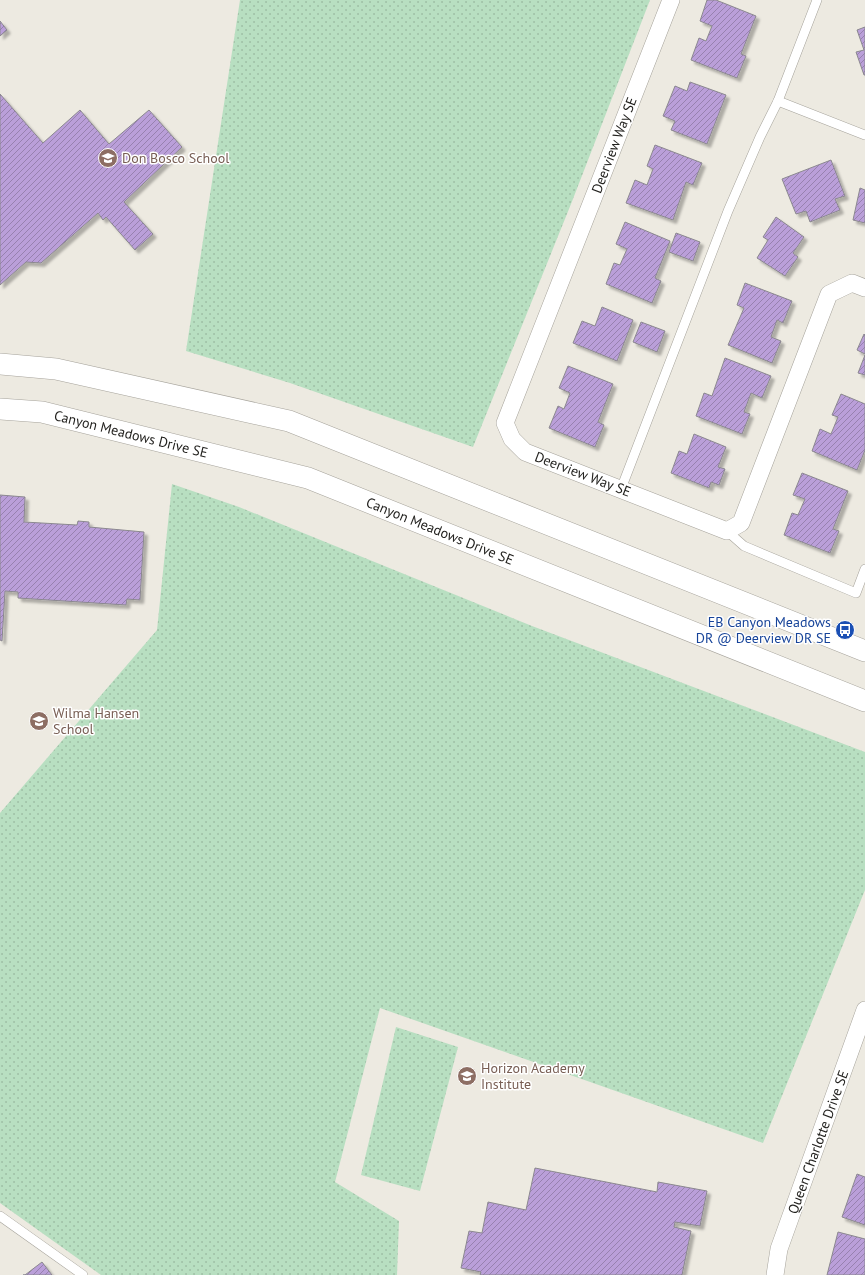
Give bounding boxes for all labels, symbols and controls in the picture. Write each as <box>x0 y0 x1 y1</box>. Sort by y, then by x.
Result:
street label: Deerview Way SE <box>587 94 641 196</box>
school or university icon: Don Bosco School <box>97 147 119 169</box>
place label: Don Bosco School <box>122 149 229 167</box>
street label: Canyon Meadows Drive SE <box>52 406 210 462</box>
street label: Deerview Way SE <box>532 447 634 501</box>
street label: Canyon Meadows Drive SE <box>364 493 516 569</box>
place label: EB Canyon Meadows DR @ Deerview DR SE <box>696 613 831 647</box>
bus stop icon: EB Canyon Meadows DR @ Deerview DR SE <box>834 619 856 641</box>
place label: Wilma Hansen School <box>53 704 139 738</box>
school or university icon: Wilma Hansen School <box>28 710 50 732</box>
place label: Horizon Academy Institute <box>481 1059 585 1093</box>
school or university icon: Horizon Academy Institute <box>456 1065 478 1087</box>
street label: Queen Charlotte Drive SE <box>784 1068 852 1216</box>

